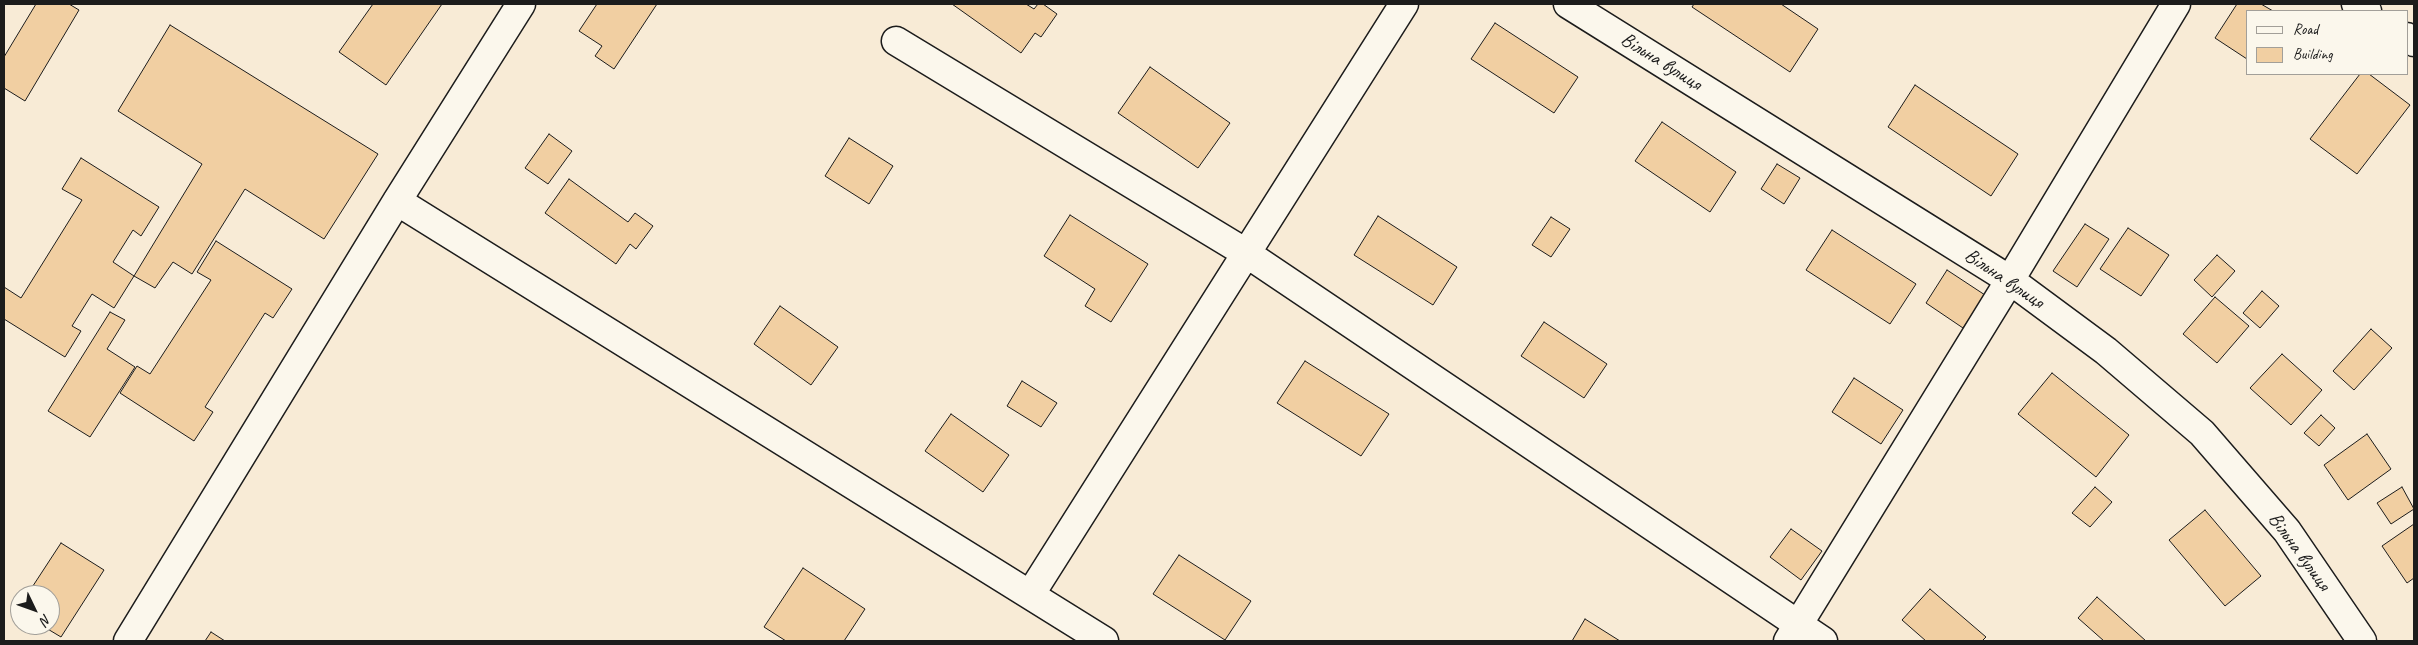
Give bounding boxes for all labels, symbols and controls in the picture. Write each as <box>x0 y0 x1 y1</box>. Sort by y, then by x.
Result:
legend <box>2246 10 2408 75</box>
text: Road <box>2293 20 2318 39</box>
street label: Вільна вулиця <box>1616 28 1706 96</box>
text: Building <box>2293 45 2332 64</box>
street label: Вільна вулиця <box>1960 244 2048 314</box>
street label: Вільна вулиця <box>2263 508 2335 596</box>
north arrow <box>10 585 60 635</box>
text: N <box>37 611 55 629</box>

